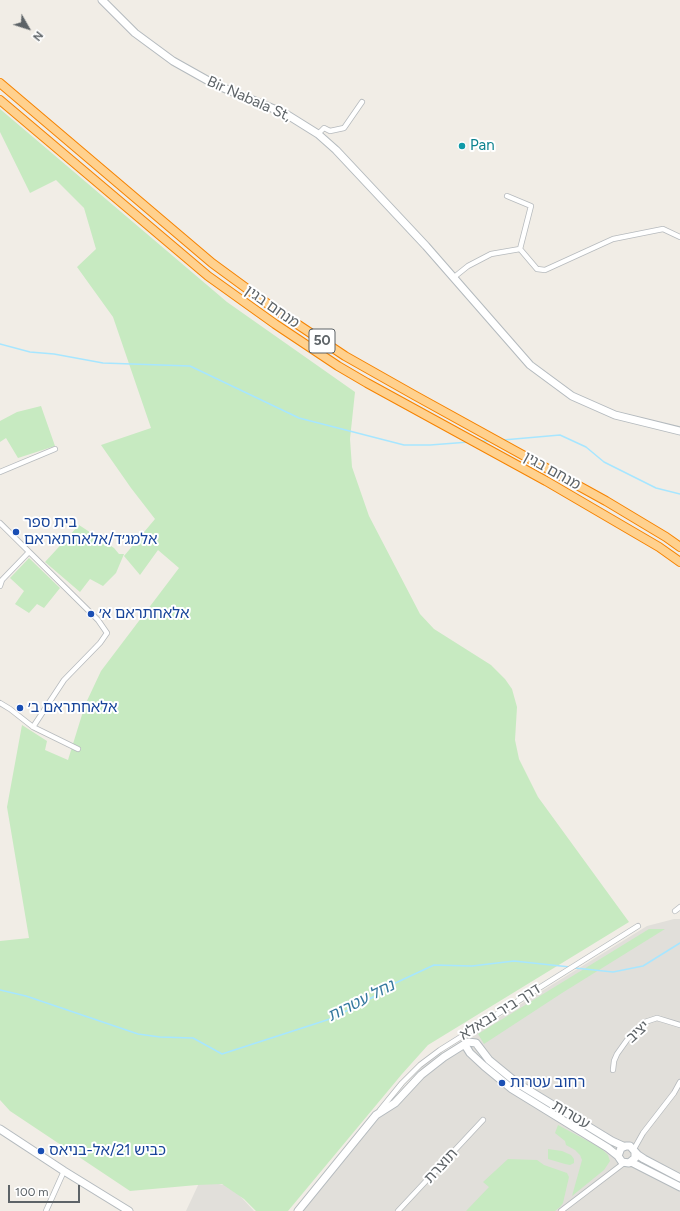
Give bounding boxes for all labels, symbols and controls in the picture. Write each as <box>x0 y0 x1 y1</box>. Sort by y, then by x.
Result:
north arrow <box>8 8 48 48</box>
text: N <box>30 28 45 43</box>
street label: Bir Nabala St, <box>204 72 294 126</box>
place label: Pan <box>470 137 495 155</box>
marker: Pan <box>457 141 467 151</box>
street label: מנחם בגין <box>241 282 303 332</box>
road number: 50 <box>309 329 335 353</box>
street label: מנחם בגין <box>520 448 584 494</box>
place label: בית ספר אלמג׳ד/אלאחתאראם <box>24 514 157 549</box>
marker: בית ספר אלמג׳ד/אלאחתאראם <box>11 527 21 537</box>
place label: אלאחתראם א׳ <box>99 605 189 623</box>
marker: אלאחתראם א׳ <box>86 609 96 619</box>
place label: אלאחתראם ב׳ <box>28 699 118 717</box>
marker: אלאחתראם ב׳ <box>15 703 25 713</box>
water label: נחל עטרות <box>324 976 398 1026</box>
street label: דרך ביר נבאלא <box>456 980 544 1044</box>
street label: יציב <box>623 1017 653 1047</box>
place label: רחוב עטרות <box>510 1074 585 1092</box>
marker: רחוב עטרות <box>497 1078 507 1088</box>
street label: עטרות <box>549 1097 593 1133</box>
place label: כביש 21/אל-בניאס <box>49 1142 166 1160</box>
street label: תוצרת <box>420 1145 462 1187</box>
marker: כביש 21/אל-בניאס <box>36 1146 46 1156</box>
scale bar <box>10 1177 82 1203</box>
text: 100 m <box>15 1185 49 1199</box>

